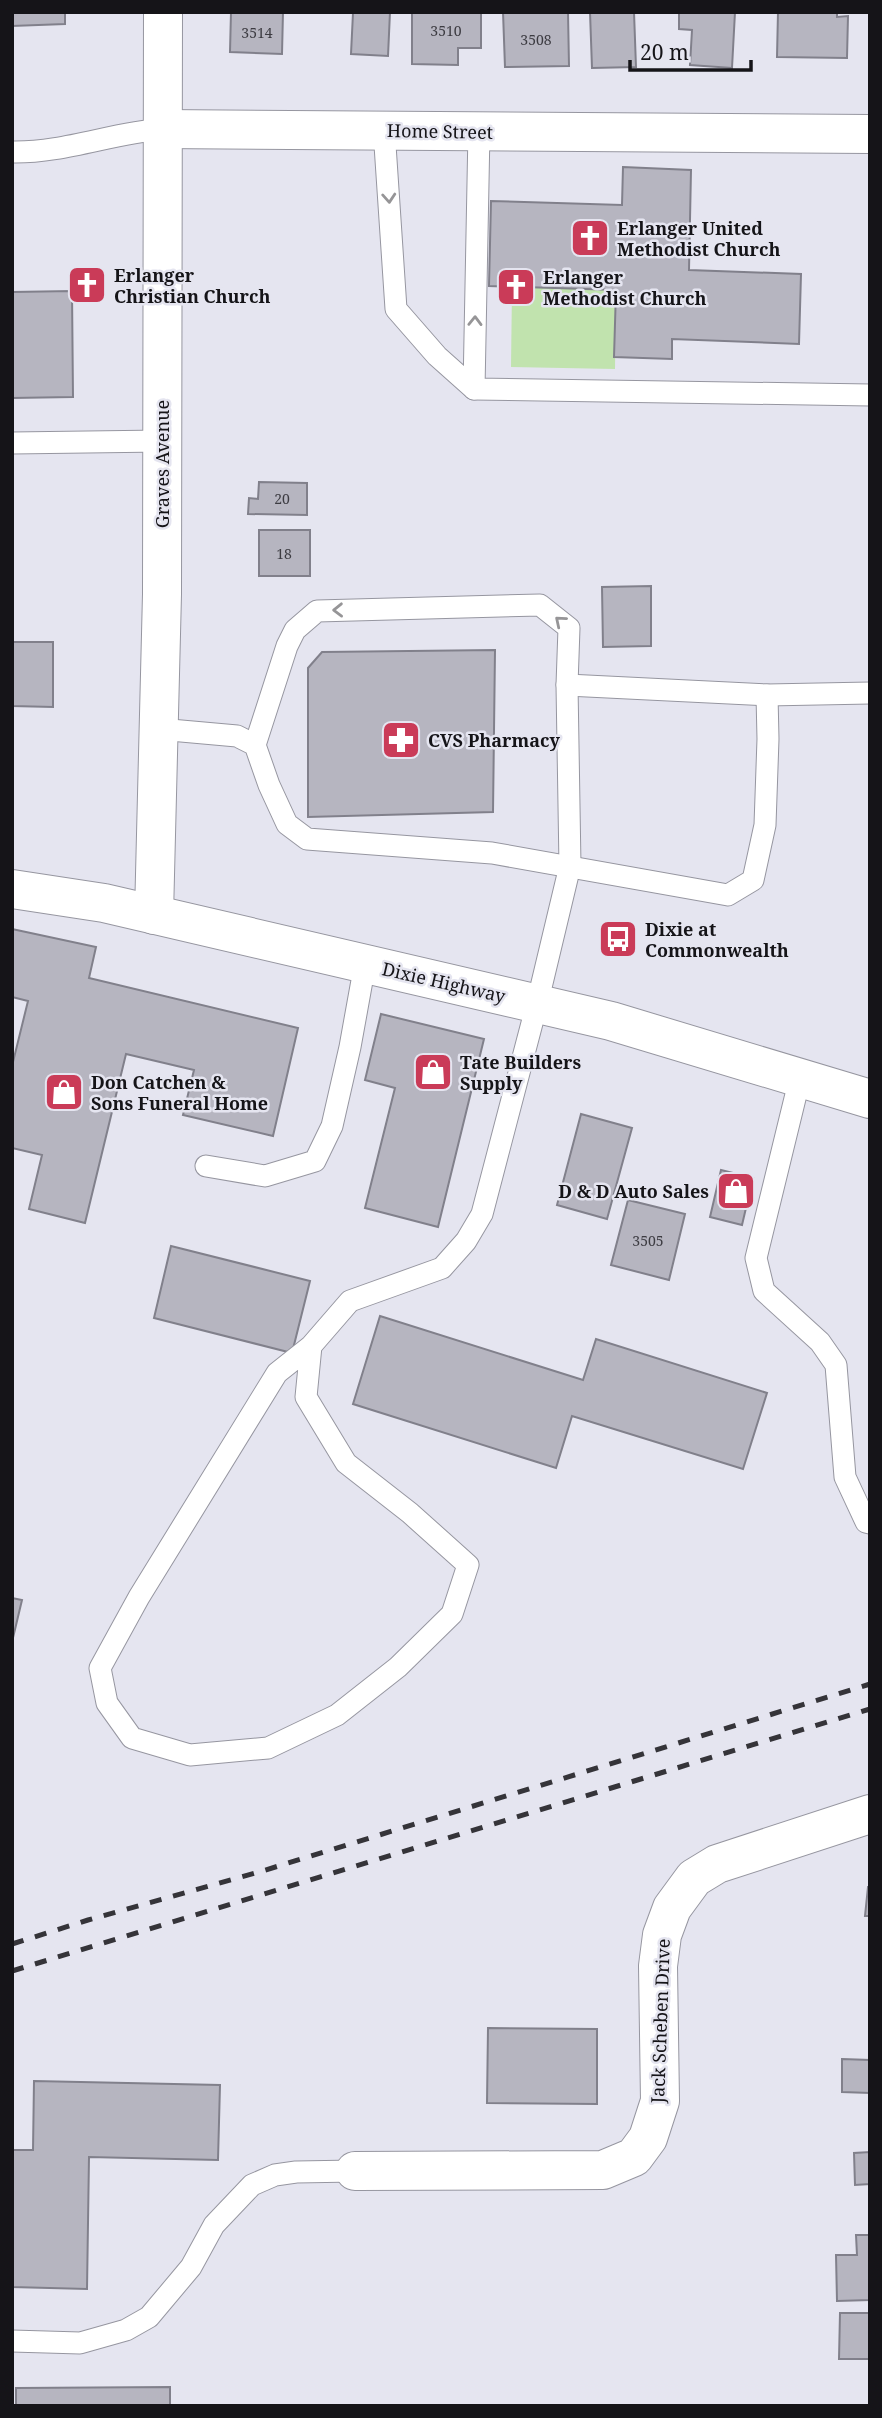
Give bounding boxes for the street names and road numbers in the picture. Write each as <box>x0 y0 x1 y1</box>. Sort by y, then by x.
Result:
street label: Home Street <box>387 118 493 144</box>
street label: Graves Avenue <box>150 400 174 528</box>
street label: Dixie Highway <box>380 956 509 1008</box>
street label: Jack Scheben Drive <box>645 1938 675 2105</box>

